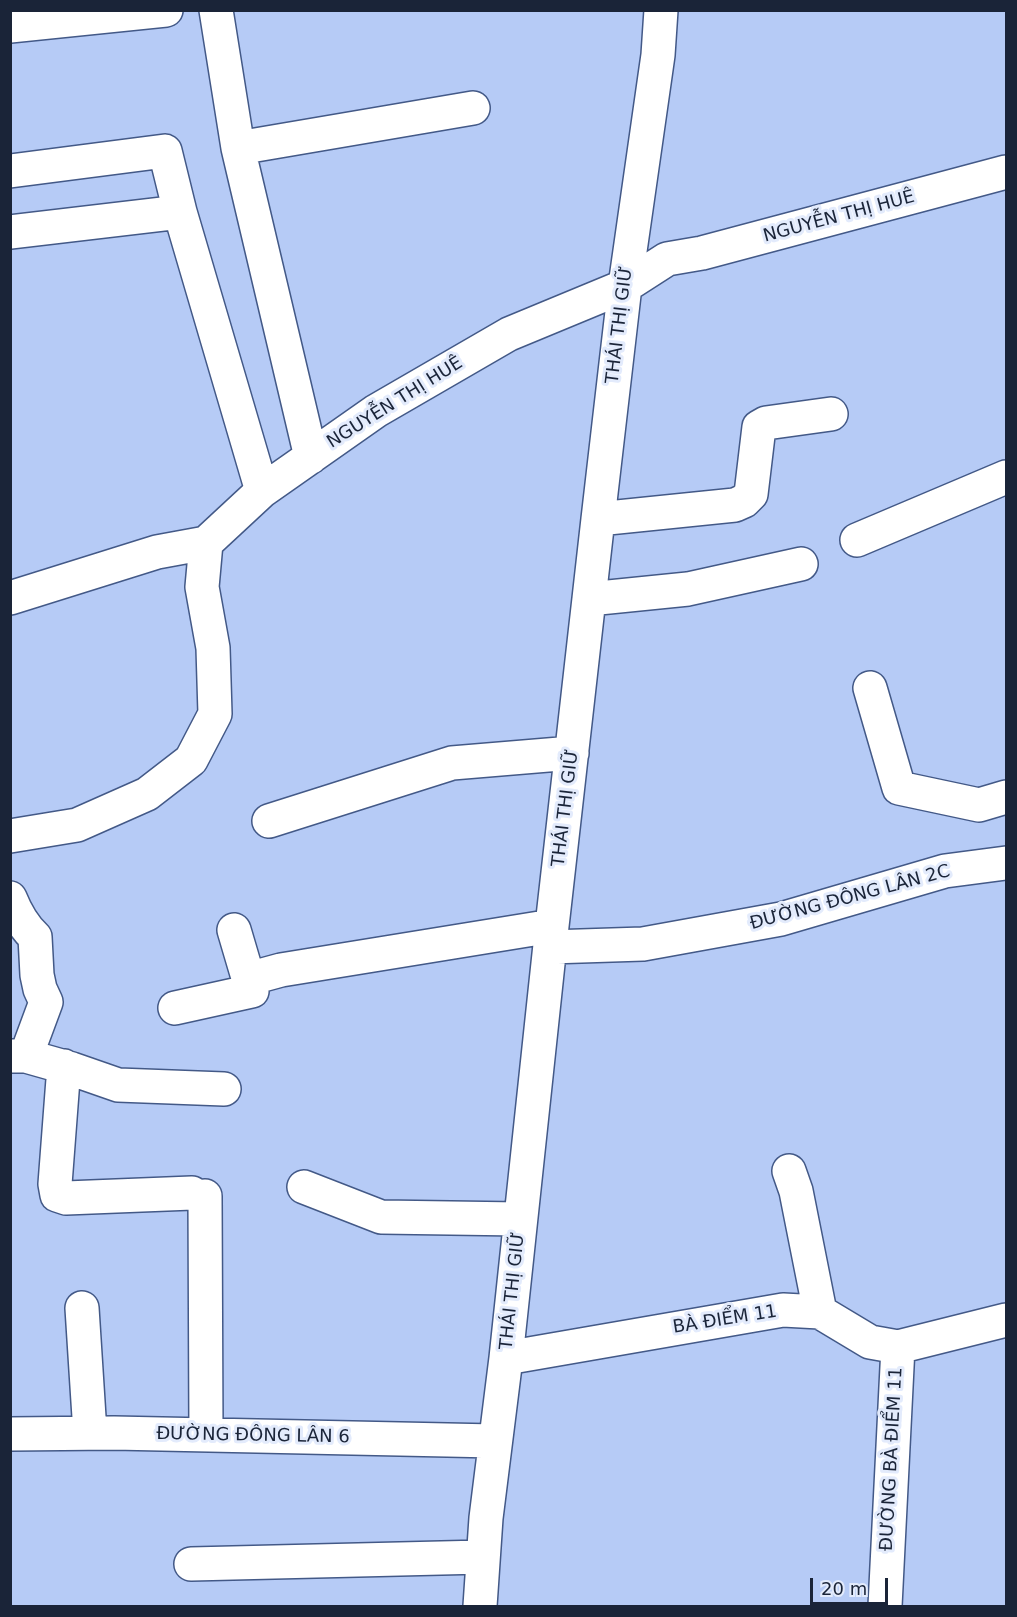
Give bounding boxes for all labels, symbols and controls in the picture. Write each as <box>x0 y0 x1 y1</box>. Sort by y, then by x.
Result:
street label: NGUYỄN THỊ HUÊ <box>761 186 917 248</box>
street label: THÁI THỊ GIỮ <box>602 265 638 385</box>
street label: NGUYỄN THỊ HUÊ <box>323 353 467 453</box>
street label: THÁI THỊ GIỮ <box>548 748 584 868</box>
street label: ĐƯỜNG ĐÔNG LÂN 2C <box>748 861 952 935</box>
street label: THÁI THỊ GIỮ <box>496 1231 530 1351</box>
street label: BÀ ĐIỂM 11 <box>671 1301 779 1339</box>
street label: ĐƯỜNG BÀ ĐIỂM 11 <box>876 1366 908 1552</box>
street label: ĐƯỜNG ĐÔNG LÂN 6 <box>156 1424 350 1448</box>
scale bar <box>813 1566 891 1604</box>
text: 20 m <box>821 1578 867 1599</box>

